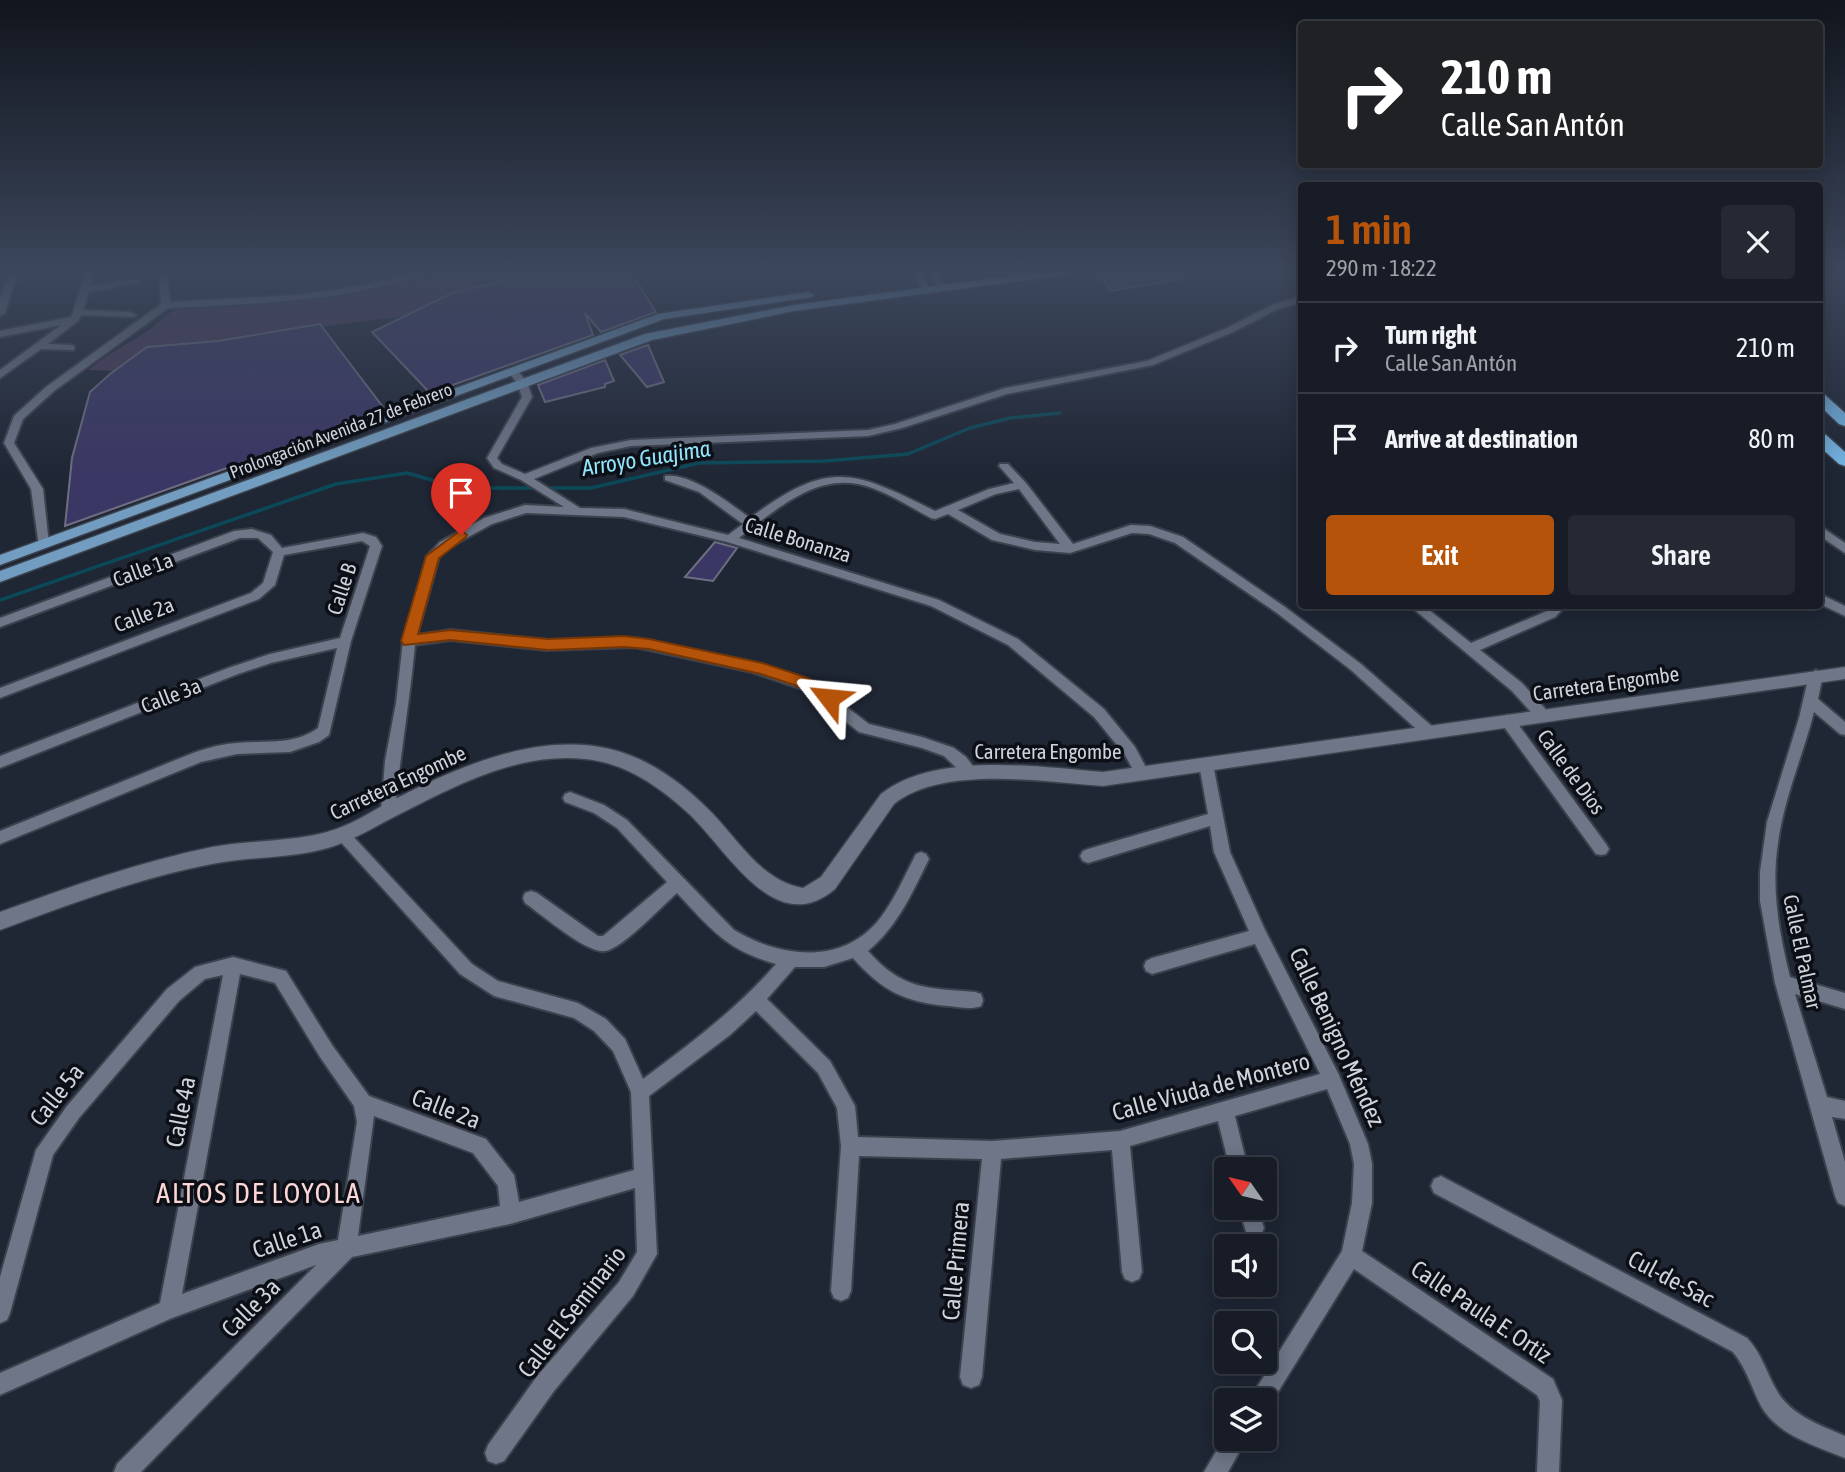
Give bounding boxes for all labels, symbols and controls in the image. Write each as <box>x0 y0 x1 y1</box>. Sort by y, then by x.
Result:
text: 210 m <box>1441 48 1552 104</box>
icon: right <box>1326 49 1417 140</box>
text: Calle San Antón <box>1441 106 1625 143</box>
text: 1 min <box>1326 205 1412 253</box>
button: close <box>1721 205 1795 279</box>
text: 290 m · 18:22 <box>1326 255 1437 281</box>
text: Turn right <box>1385 320 1476 350</box>
icon: right <box>1326 329 1364 367</box>
text: 210 m <box>1736 333 1795 363</box>
text: Calle San Antón <box>1385 350 1517 376</box>
street label: Prolongación Avenida 27 de Febrero <box>227 378 455 483</box>
icon: arrive <box>1326 420 1364 458</box>
text: Arrive at destination <box>1385 424 1578 454</box>
text: 80 m <box>1748 424 1795 454</box>
water label: Arroyo Guajima <box>579 435 712 481</box>
pin <box>431 463 491 535</box>
icon: arrive <box>442 474 480 512</box>
street label: Calle Bonanza <box>742 512 854 567</box>
button: Exit <box>1326 515 1554 595</box>
button: Share <box>1568 515 1795 595</box>
street label: Calle 1a <box>109 547 176 591</box>
street label: Calle B <box>322 560 361 617</box>
street label: Calle 2a <box>110 592 177 636</box>
position arrow <box>792 661 866 735</box>
street label: Carretera Engombe <box>1531 661 1680 705</box>
street label: Calle 3a <box>137 673 204 717</box>
street label: Calle de Dios <box>1533 724 1611 818</box>
street label: Carretera Engombe <box>974 739 1122 763</box>
street label: Carretera Engombe <box>326 740 469 824</box>
street label: Calle El Palmar <box>1779 892 1827 1012</box>
street label: Calle Benigno Méndez <box>1284 943 1391 1131</box>
street label: Calle Viuda de Montero <box>1109 1047 1313 1126</box>
street label: Calle 5a <box>24 1058 89 1131</box>
street label: Calle 4a <box>160 1074 201 1149</box>
street label: Calle 2a <box>408 1083 484 1134</box>
north arrow <box>1214 1157 1278 1220</box>
map controls <box>1214 1157 1277 1451</box>
district label: ALTOS DE LOYOLA <box>156 1177 362 1209</box>
street label: Calle Primera <box>937 1201 974 1321</box>
street label: Calle 1a <box>249 1216 325 1263</box>
button: sound <box>1214 1234 1277 1297</box>
street label: Calle El Seminario <box>512 1241 631 1383</box>
street label: Cul-de-Sac <box>1624 1245 1719 1312</box>
street label: Calle Paula E. Ortiz <box>1406 1255 1557 1369</box>
street label: Calle 3a <box>216 1273 285 1342</box>
button: search <box>1214 1311 1277 1374</box>
button: layers <box>1214 1388 1277 1451</box>

